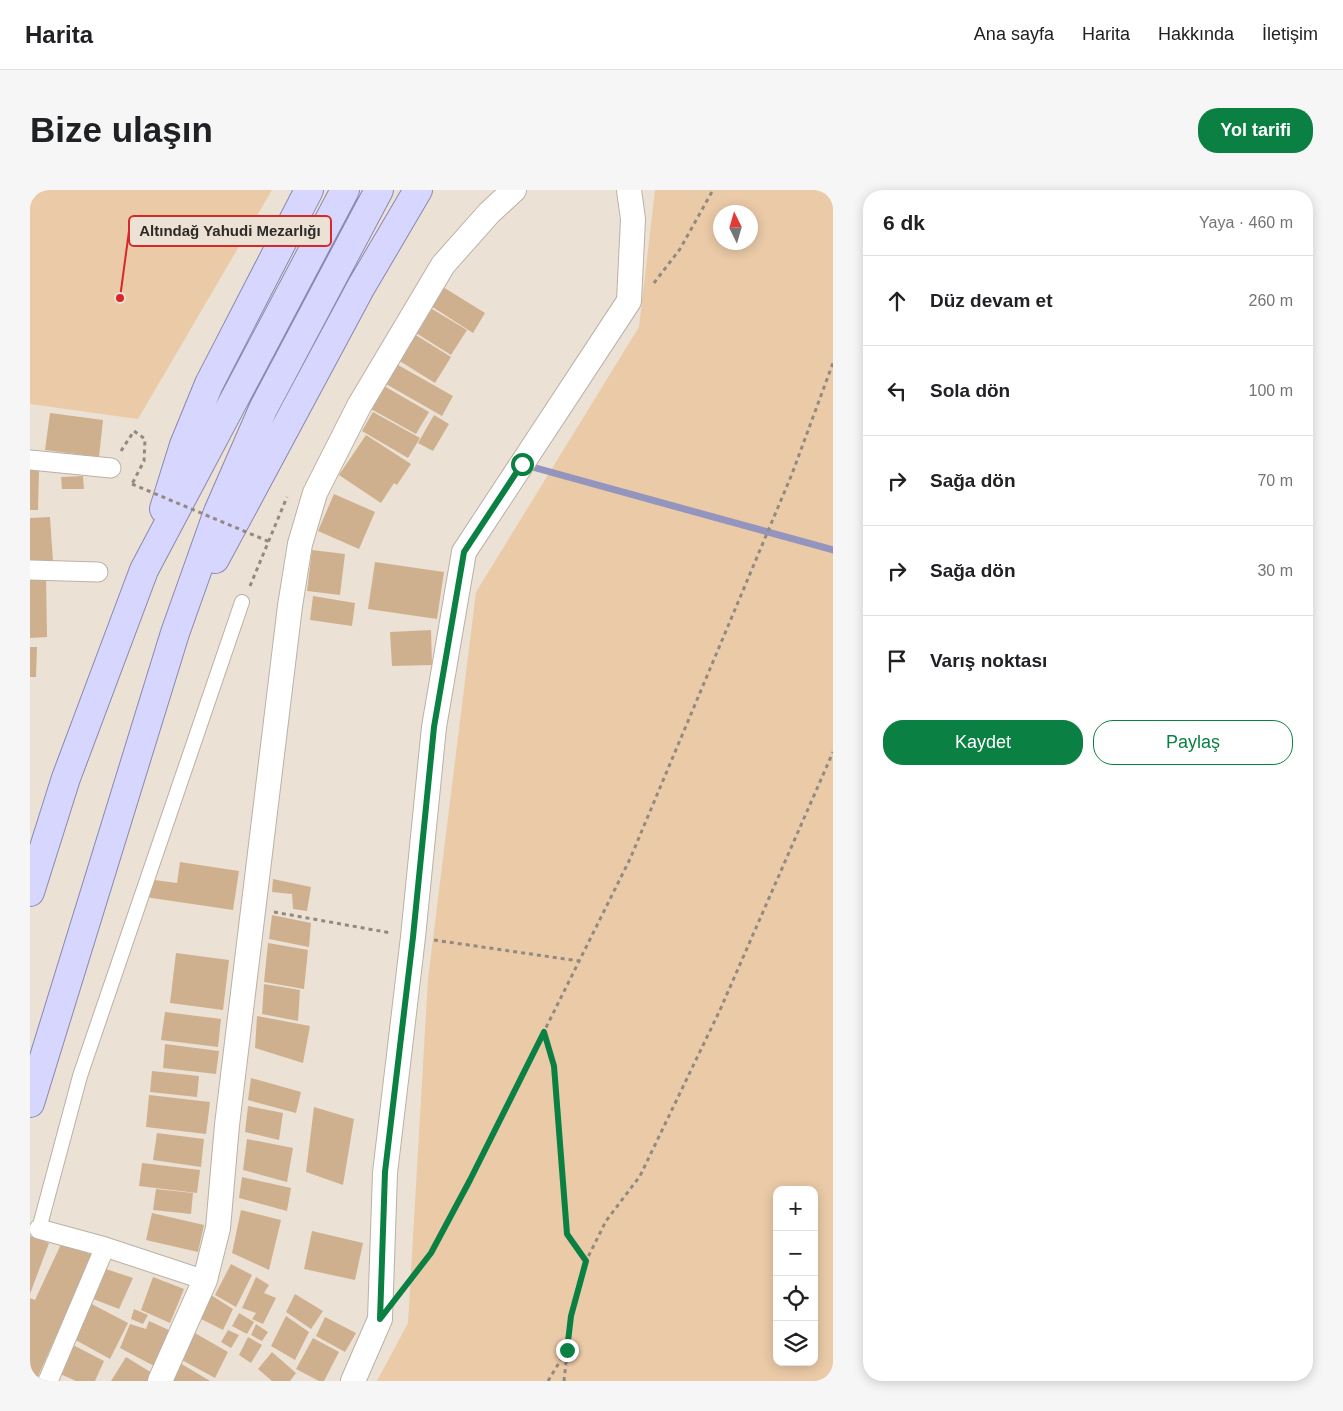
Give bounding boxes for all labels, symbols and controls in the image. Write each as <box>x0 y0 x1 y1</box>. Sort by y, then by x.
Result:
text: Harita <box>25 21 93 48</box>
text: Ana sayfa <box>974 24 1054 44</box>
text: Harita <box>1082 24 1130 44</box>
text: Hakkında <box>1158 24 1234 44</box>
text: İletişim <box>1262 24 1318 44</box>
button: Yol tarifi <box>1198 108 1313 153</box>
text: Bize ulaşın <box>30 110 213 149</box>
north arrow <box>713 205 758 250</box>
text: 6 dk <box>883 211 925 234</box>
text: Yaya · 460 m <box>1199 214 1293 231</box>
callout: Altındağ Yahudi Mezarlığı <box>129 216 331 246</box>
text: Altındağ Yahudi Mezarlığı <box>139 222 321 239</box>
icon: ahead <box>883 287 911 315</box>
text: Düz devam et <box>930 290 1052 311</box>
text: 260 m <box>1249 292 1293 309</box>
icon: left <box>883 377 911 405</box>
text: Sola dön <box>930 380 1010 401</box>
text: 100 m <box>1249 382 1293 399</box>
route start <box>511 453 534 476</box>
icon: right <box>883 467 911 495</box>
text: Sağa dön <box>930 470 1016 491</box>
text: 70 m <box>1257 472 1293 489</box>
icon: right <box>883 557 911 585</box>
text: Sağa dön <box>930 560 1016 581</box>
text: 30 m <box>1257 562 1293 579</box>
icon: arrive <box>883 647 911 675</box>
text: Varış noktası <box>930 650 1047 671</box>
button: Kaydet <box>883 720 1083 765</box>
button: Paylaş <box>1093 720 1293 765</box>
map controls <box>773 1186 818 1366</box>
button: + <box>773 1186 818 1231</box>
button: − <box>773 1231 818 1276</box>
button: locate <box>773 1276 818 1321</box>
button: layers <box>773 1321 818 1366</box>
route end <box>556 1339 579 1362</box>

